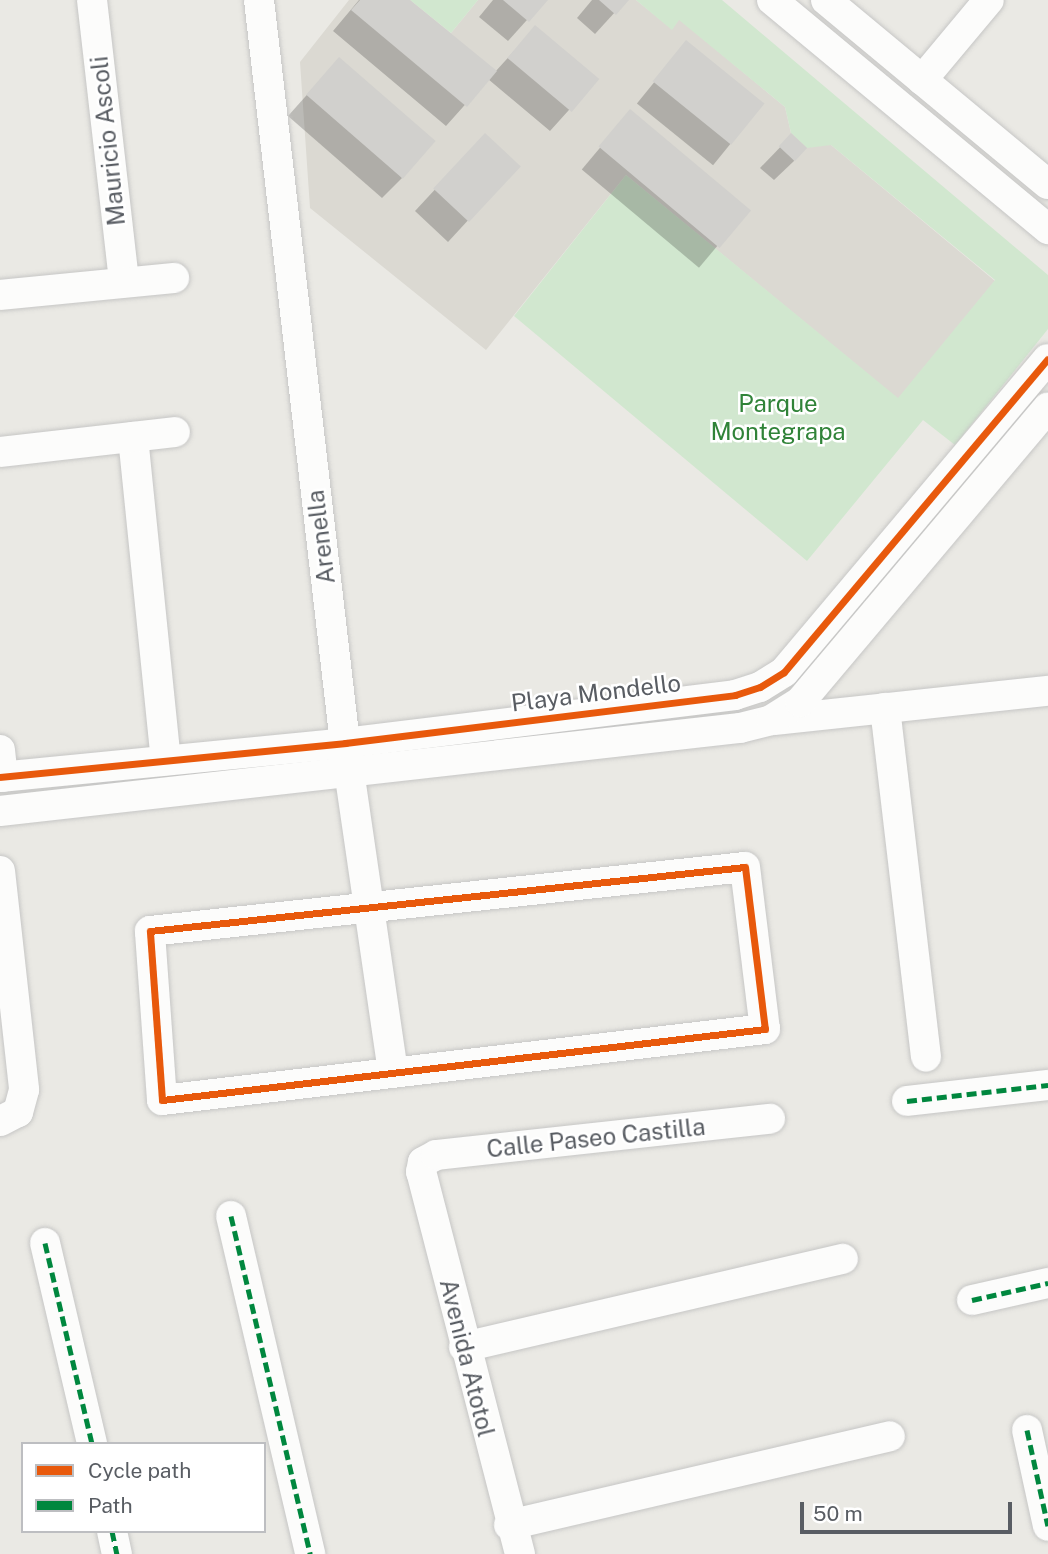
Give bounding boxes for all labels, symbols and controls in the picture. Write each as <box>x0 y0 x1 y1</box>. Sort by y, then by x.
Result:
street label: Mauricio Ascoli <box>85 55 131 227</box>
park label: Parque Montegrapa <box>710 390 846 446</box>
street label: Arenella <box>301 488 341 586</box>
street label: Playa Mondello <box>510 668 682 718</box>
street label: Calle Paseo Castilla <box>485 1112 707 1164</box>
street label: Avenida Atotol <box>433 1276 501 1440</box>
legend <box>21 1442 266 1533</box>
text: Cycle path <box>88 1458 191 1483</box>
scale bar <box>803 1488 1015 1532</box>
text: Path <box>88 1493 133 1518</box>
text: 50 m <box>813 1501 863 1526</box>

